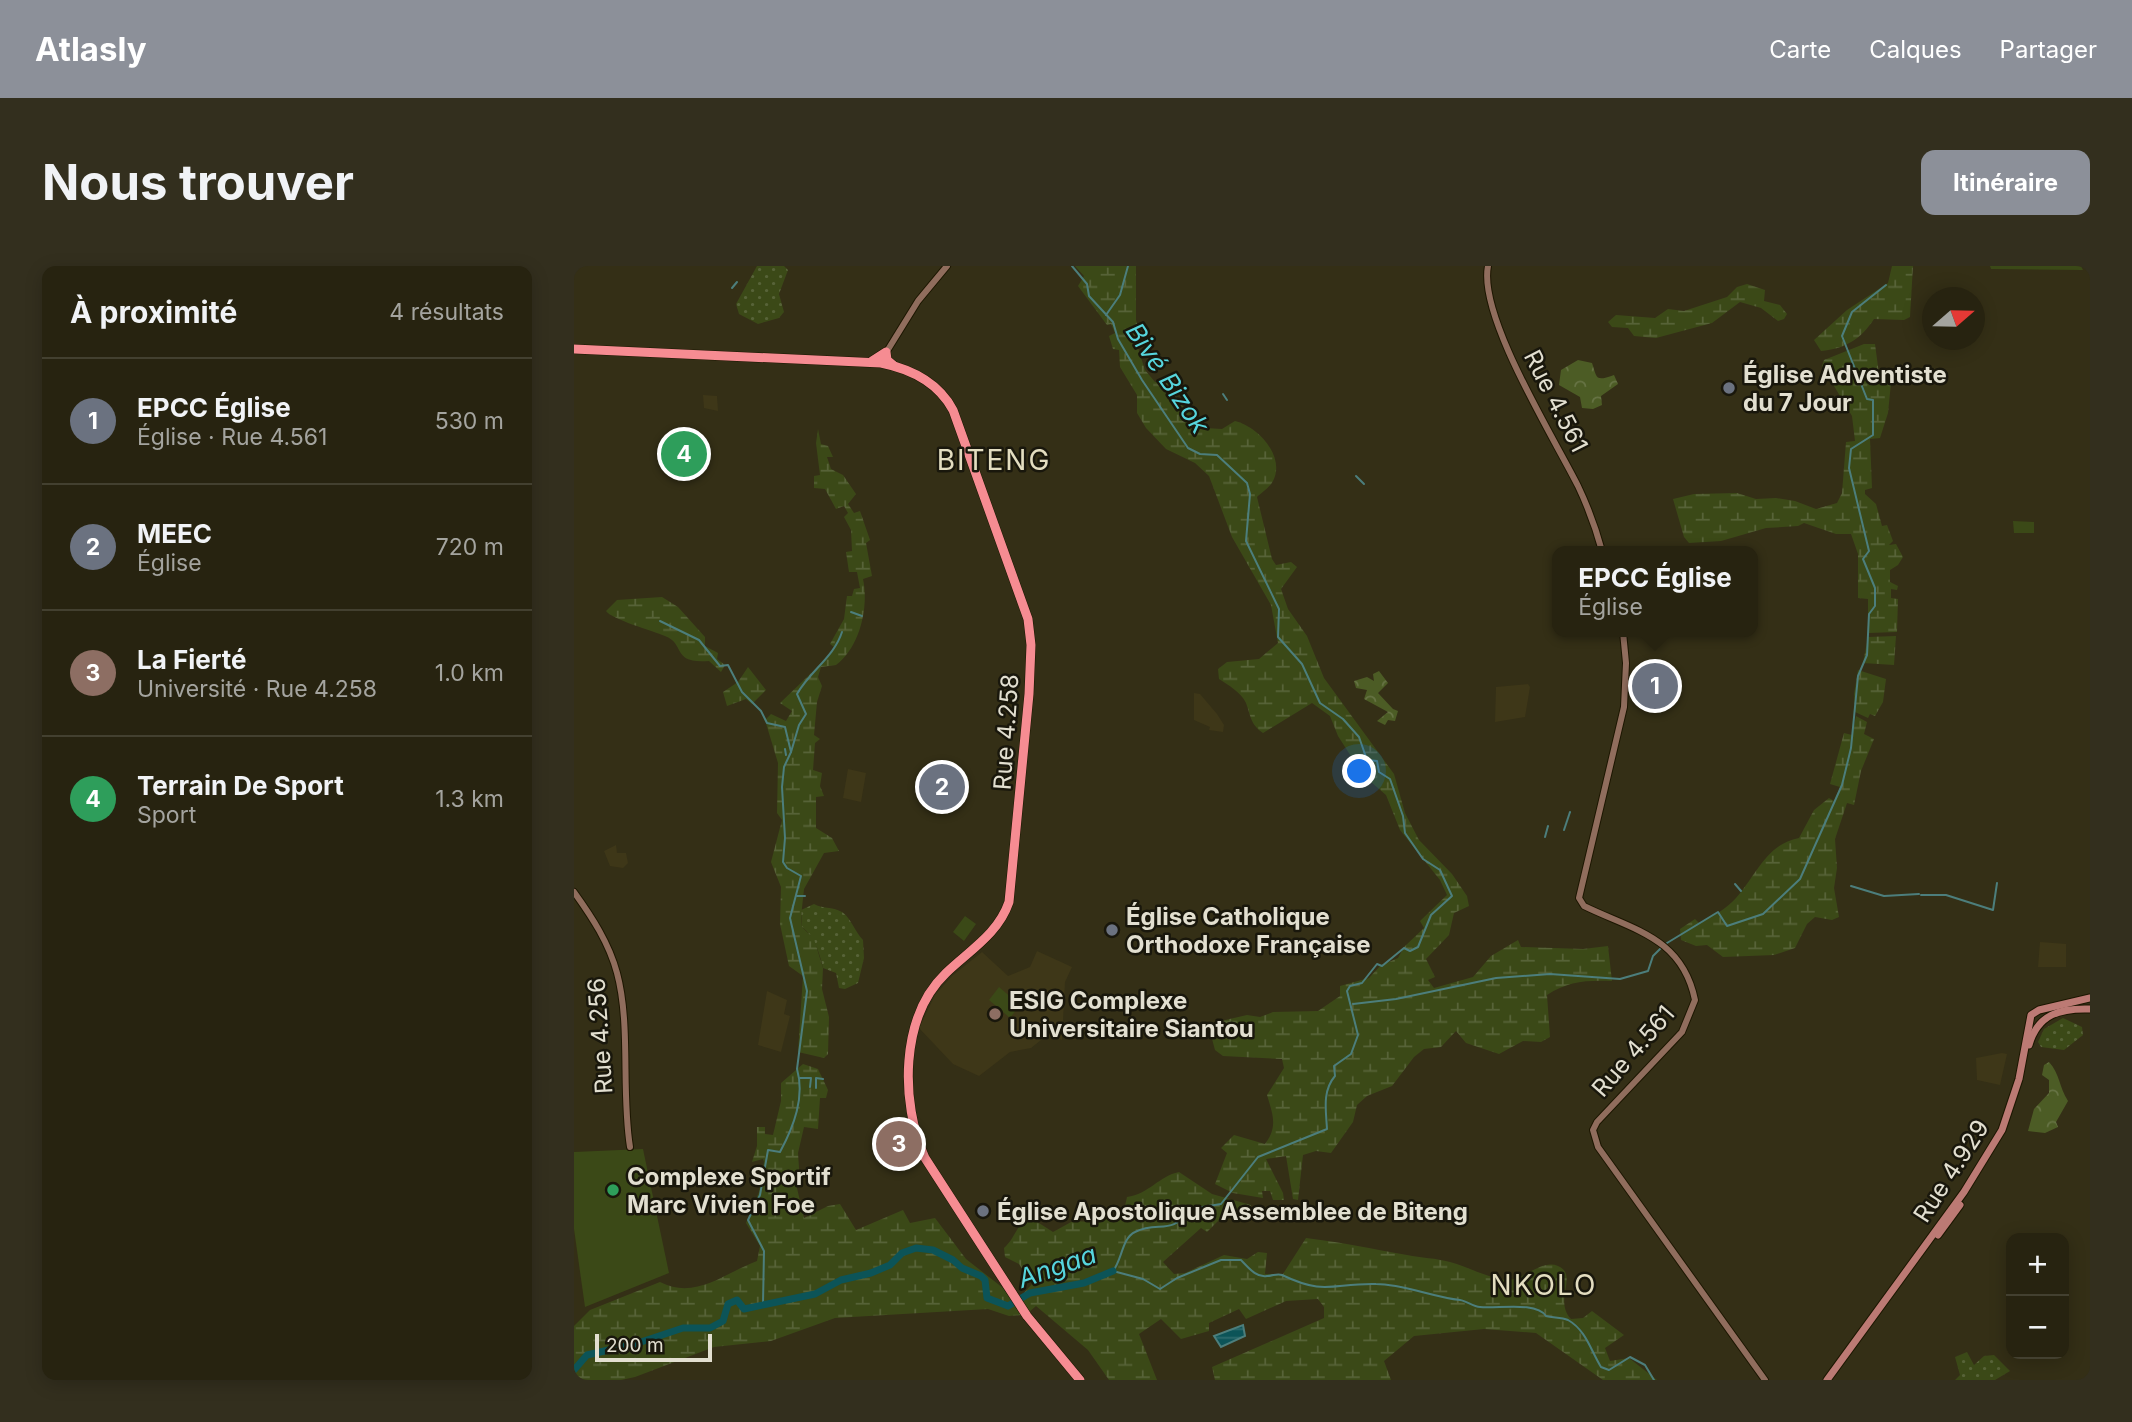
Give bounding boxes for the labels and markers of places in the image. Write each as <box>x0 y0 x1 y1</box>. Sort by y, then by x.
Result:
place label: Église Adventiste du 7 Jour <box>1743 360 1947 417</box>
marker: Église Adventiste du 7 Jour <box>1721 380 1737 396</box>
pin: 4 <box>661 428 707 480</box>
pin: 1 <box>1632 660 1678 712</box>
pin: 2 <box>919 761 965 813</box>
place label: Église Catholique Orthodoxe Française <box>1126 902 1371 959</box>
marker: Église Catholique Orthodoxe Française <box>1104 922 1120 938</box>
place label: ESIG Complexe Universitaire Siantou <box>1009 986 1254 1043</box>
marker: ESIG Complexe Universitaire Siantou <box>987 1006 1003 1022</box>
pin: 3 <box>876 1118 922 1170</box>
place label: Complexe Sportif Marc Vivien Foe <box>627 1162 831 1219</box>
marker: Complexe Sportif Marc Vivien Foe <box>605 1182 621 1198</box>
place label: Église Apostolique Assemblee de Biteng <box>997 1197 1468 1226</box>
marker: Église Apostolique Assemblee de Biteng <box>975 1203 991 1219</box>

